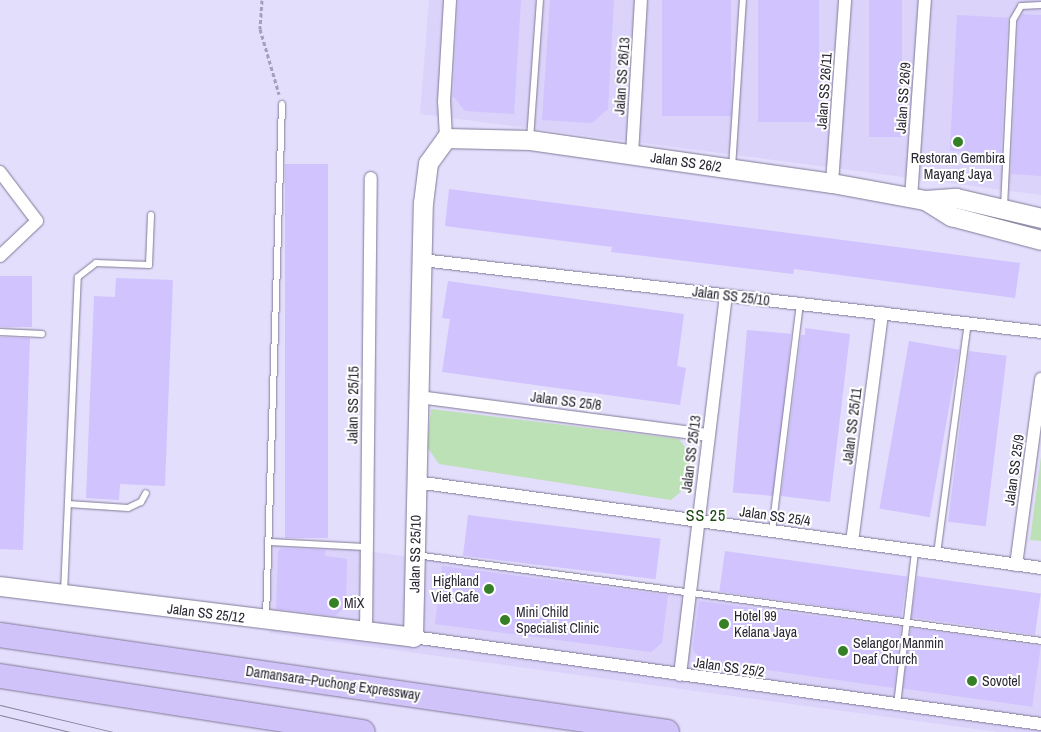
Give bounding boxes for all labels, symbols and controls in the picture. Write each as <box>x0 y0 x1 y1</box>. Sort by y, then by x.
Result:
street label: Jalan SS 26/13 <box>611 37 633 115</box>
street label: Jalan SS 26/11 <box>813 52 835 130</box>
street label: Jalan SS 26/9 <box>892 62 914 134</box>
marker: Restoran Gembira Mayang Jaya <box>952 136 964 148</box>
street label: Jalan SS 26/2 <box>649 149 723 175</box>
place label: Restoran Gembira Mayang Jaya <box>911 150 1005 182</box>
street label: Jalan SS 25/10 <box>691 283 771 309</box>
street label: Jalan SS 25/15 <box>344 366 362 444</box>
street label: Jalan SS 25/11 <box>839 387 865 465</box>
street label: Jalan SS 25/8 <box>530 388 602 414</box>
street label: Jalan SS 25/13 <box>678 414 704 494</box>
street label: Jalan SS 25/9 <box>1001 433 1027 507</box>
street label: Jalan SS 25/4 <box>738 503 812 529</box>
district label: SS 25 <box>685 505 727 525</box>
street label: Jalan SS 25/10 <box>406 515 424 593</box>
place label: Highland Viet Cafe <box>431 573 479 606</box>
marker: Highland Viet Cafe <box>483 583 495 595</box>
place label: MiX <box>344 595 364 611</box>
marker: MiX <box>328 597 340 609</box>
street label: Jalan SS 25/12 <box>166 600 246 626</box>
place label: Mini Child Specialist Clinic <box>516 604 599 636</box>
place label: Hotel 99 Kelana Jaya <box>734 608 797 640</box>
marker: Mini Child Specialist Clinic <box>498 613 512 627</box>
marker: Hotel 99 Kelana Jaya <box>718 618 730 630</box>
place label: Selangor Manmin Deaf Church <box>853 635 944 668</box>
marker: Selangor Manmin Deaf Church <box>837 645 849 657</box>
street label: Jalan SS 25/2 <box>692 654 766 680</box>
street label: Damansara–Puchong Expressway <box>245 662 421 704</box>
place label: Sovotel <box>982 673 1020 689</box>
marker: Sovotel <box>966 675 978 687</box>

